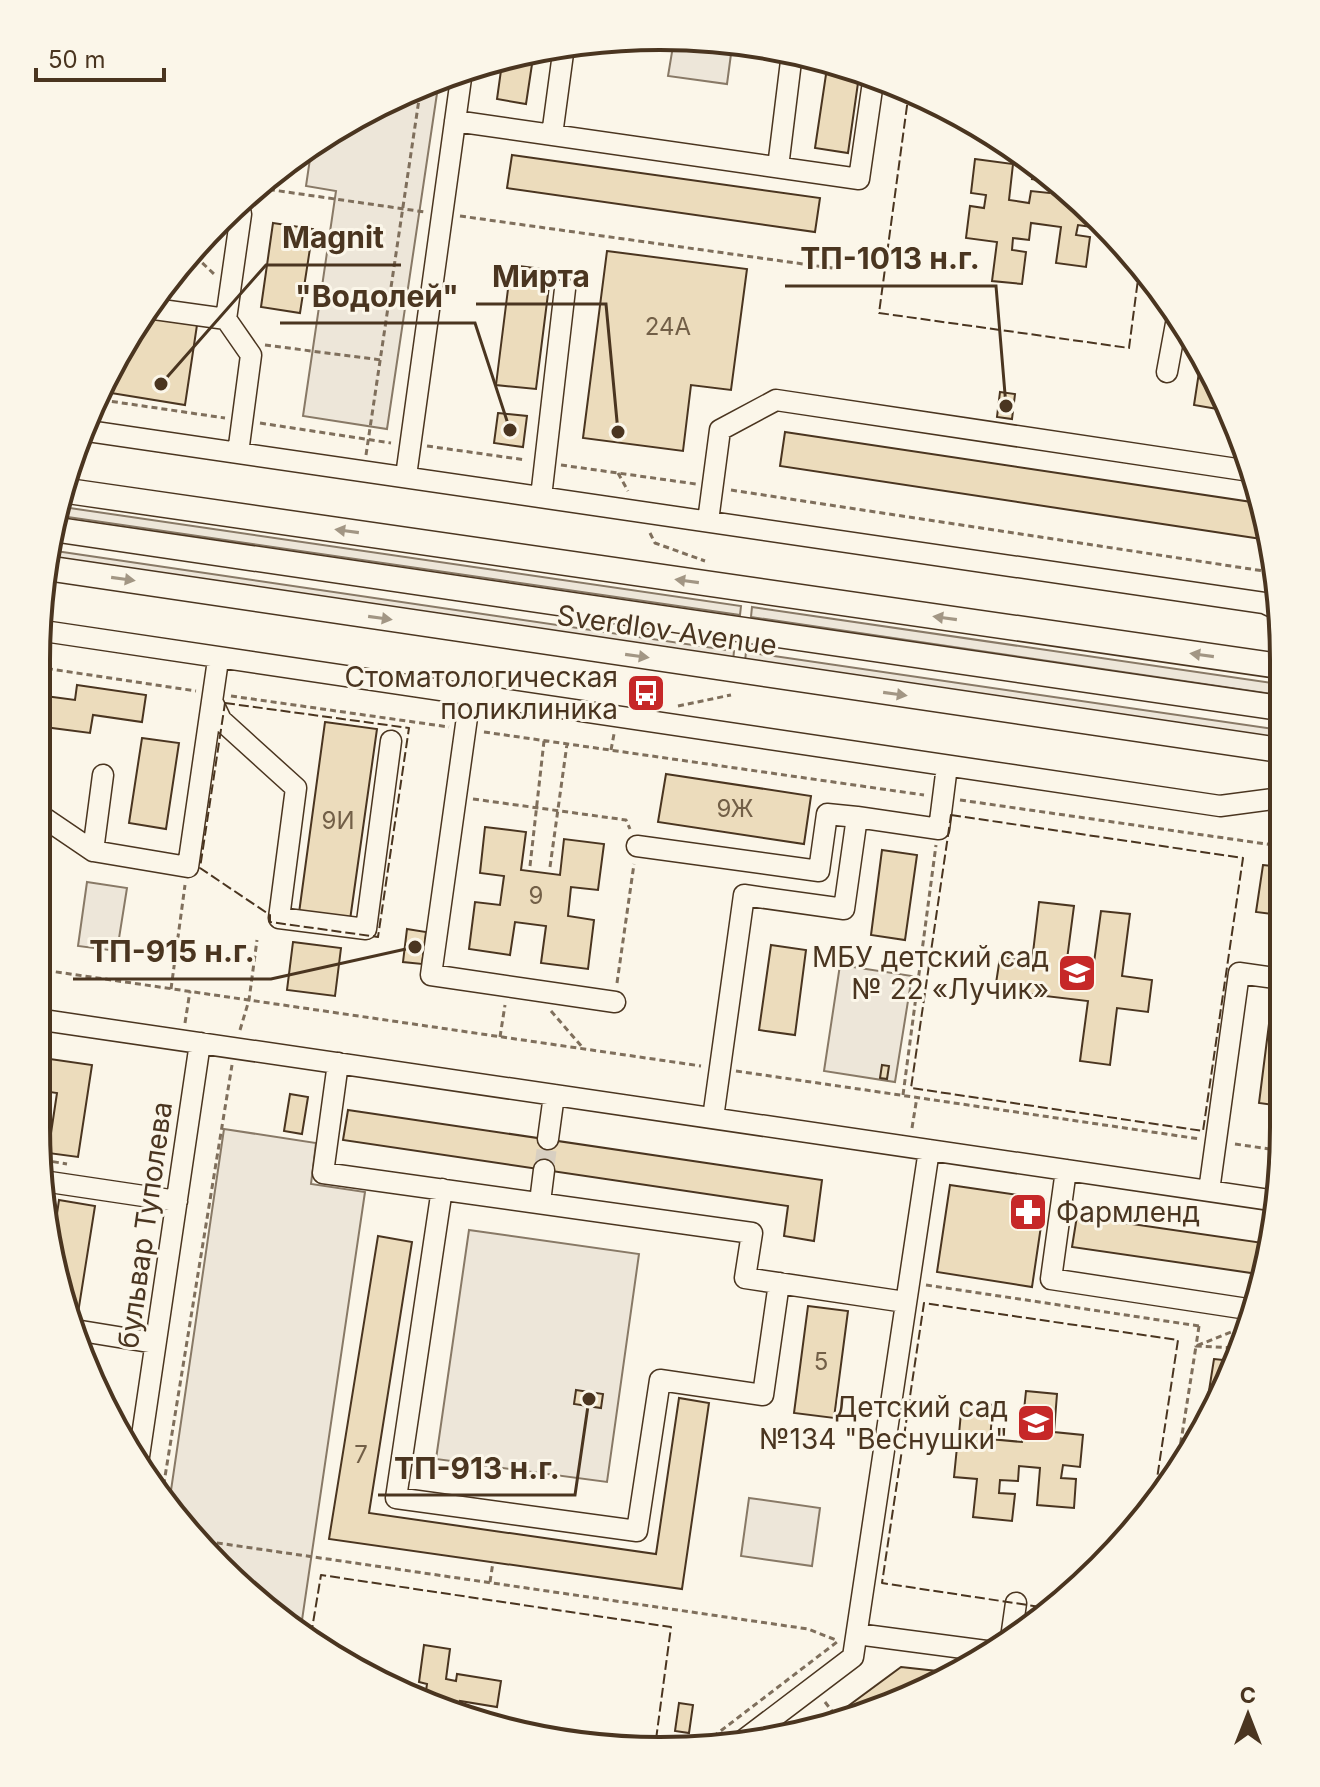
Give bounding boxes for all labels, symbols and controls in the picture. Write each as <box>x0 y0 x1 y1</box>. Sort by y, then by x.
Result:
scale bar <box>36 32 164 82</box>
text: 50 m <box>48 45 106 74</box>
callout: Magnit <box>266 211 401 265</box>
text: Magnit <box>282 219 384 255</box>
callout: ТП-1013 н.г. <box>785 232 996 286</box>
text: ТП-1013 н.г. <box>800 240 980 276</box>
callout: Мирта <box>476 250 606 304</box>
text: Мирта <box>492 258 590 294</box>
callout: "Водолей" <box>280 269 475 323</box>
text: "Водолей" <box>295 278 459 314</box>
house number: 24А <box>645 312 691 341</box>
one-way arrow <box>334 524 359 537</box>
one-way arrow <box>111 573 136 586</box>
one-way arrow <box>674 574 699 587</box>
street label: Sverdlov Avenue <box>555 598 779 662</box>
one-way arrow <box>932 611 957 624</box>
one-way arrow <box>368 612 393 625</box>
one-way arrow <box>1189 648 1214 661</box>
one-way arrow <box>625 650 650 663</box>
place label: Стоматологическая поликлиника <box>345 660 618 726</box>
bus stop icon: Стоматологическая поликлиника <box>625 672 667 714</box>
one-way arrow <box>882 688 907 701</box>
house number: 9Ж <box>716 794 754 823</box>
house number: 9И <box>322 806 354 835</box>
house number: 9 <box>529 881 543 910</box>
callout: ТП-915 н.г. <box>73 925 271 979</box>
text: ТП-915 н.г. <box>89 933 255 969</box>
place label: МБУ детский сад № 22 «Лучик» <box>812 940 1049 1006</box>
school or university icon: МБУ детский сад № 22 «Лучик» <box>1056 952 1098 994</box>
street label: бульвар Туполева <box>111 1100 179 1350</box>
pharmacy icon: Фармленд <box>1007 1191 1049 1233</box>
place label: Фармленд <box>1056 1195 1200 1229</box>
house number: 5 <box>814 1347 828 1376</box>
place label: Детский сад №134 "Веснушки" <box>759 1390 1008 1456</box>
school or university icon: Детский сад №134 "Веснушки" <box>1015 1402 1057 1444</box>
house number: 7 <box>354 1440 368 1469</box>
callout: ТП-913 н.г. <box>378 1441 575 1495</box>
text: ТП-913 н.г. <box>394 1450 560 1486</box>
north arrow <box>1208 1675 1288 1755</box>
text: С <box>1240 1682 1256 1708</box>

